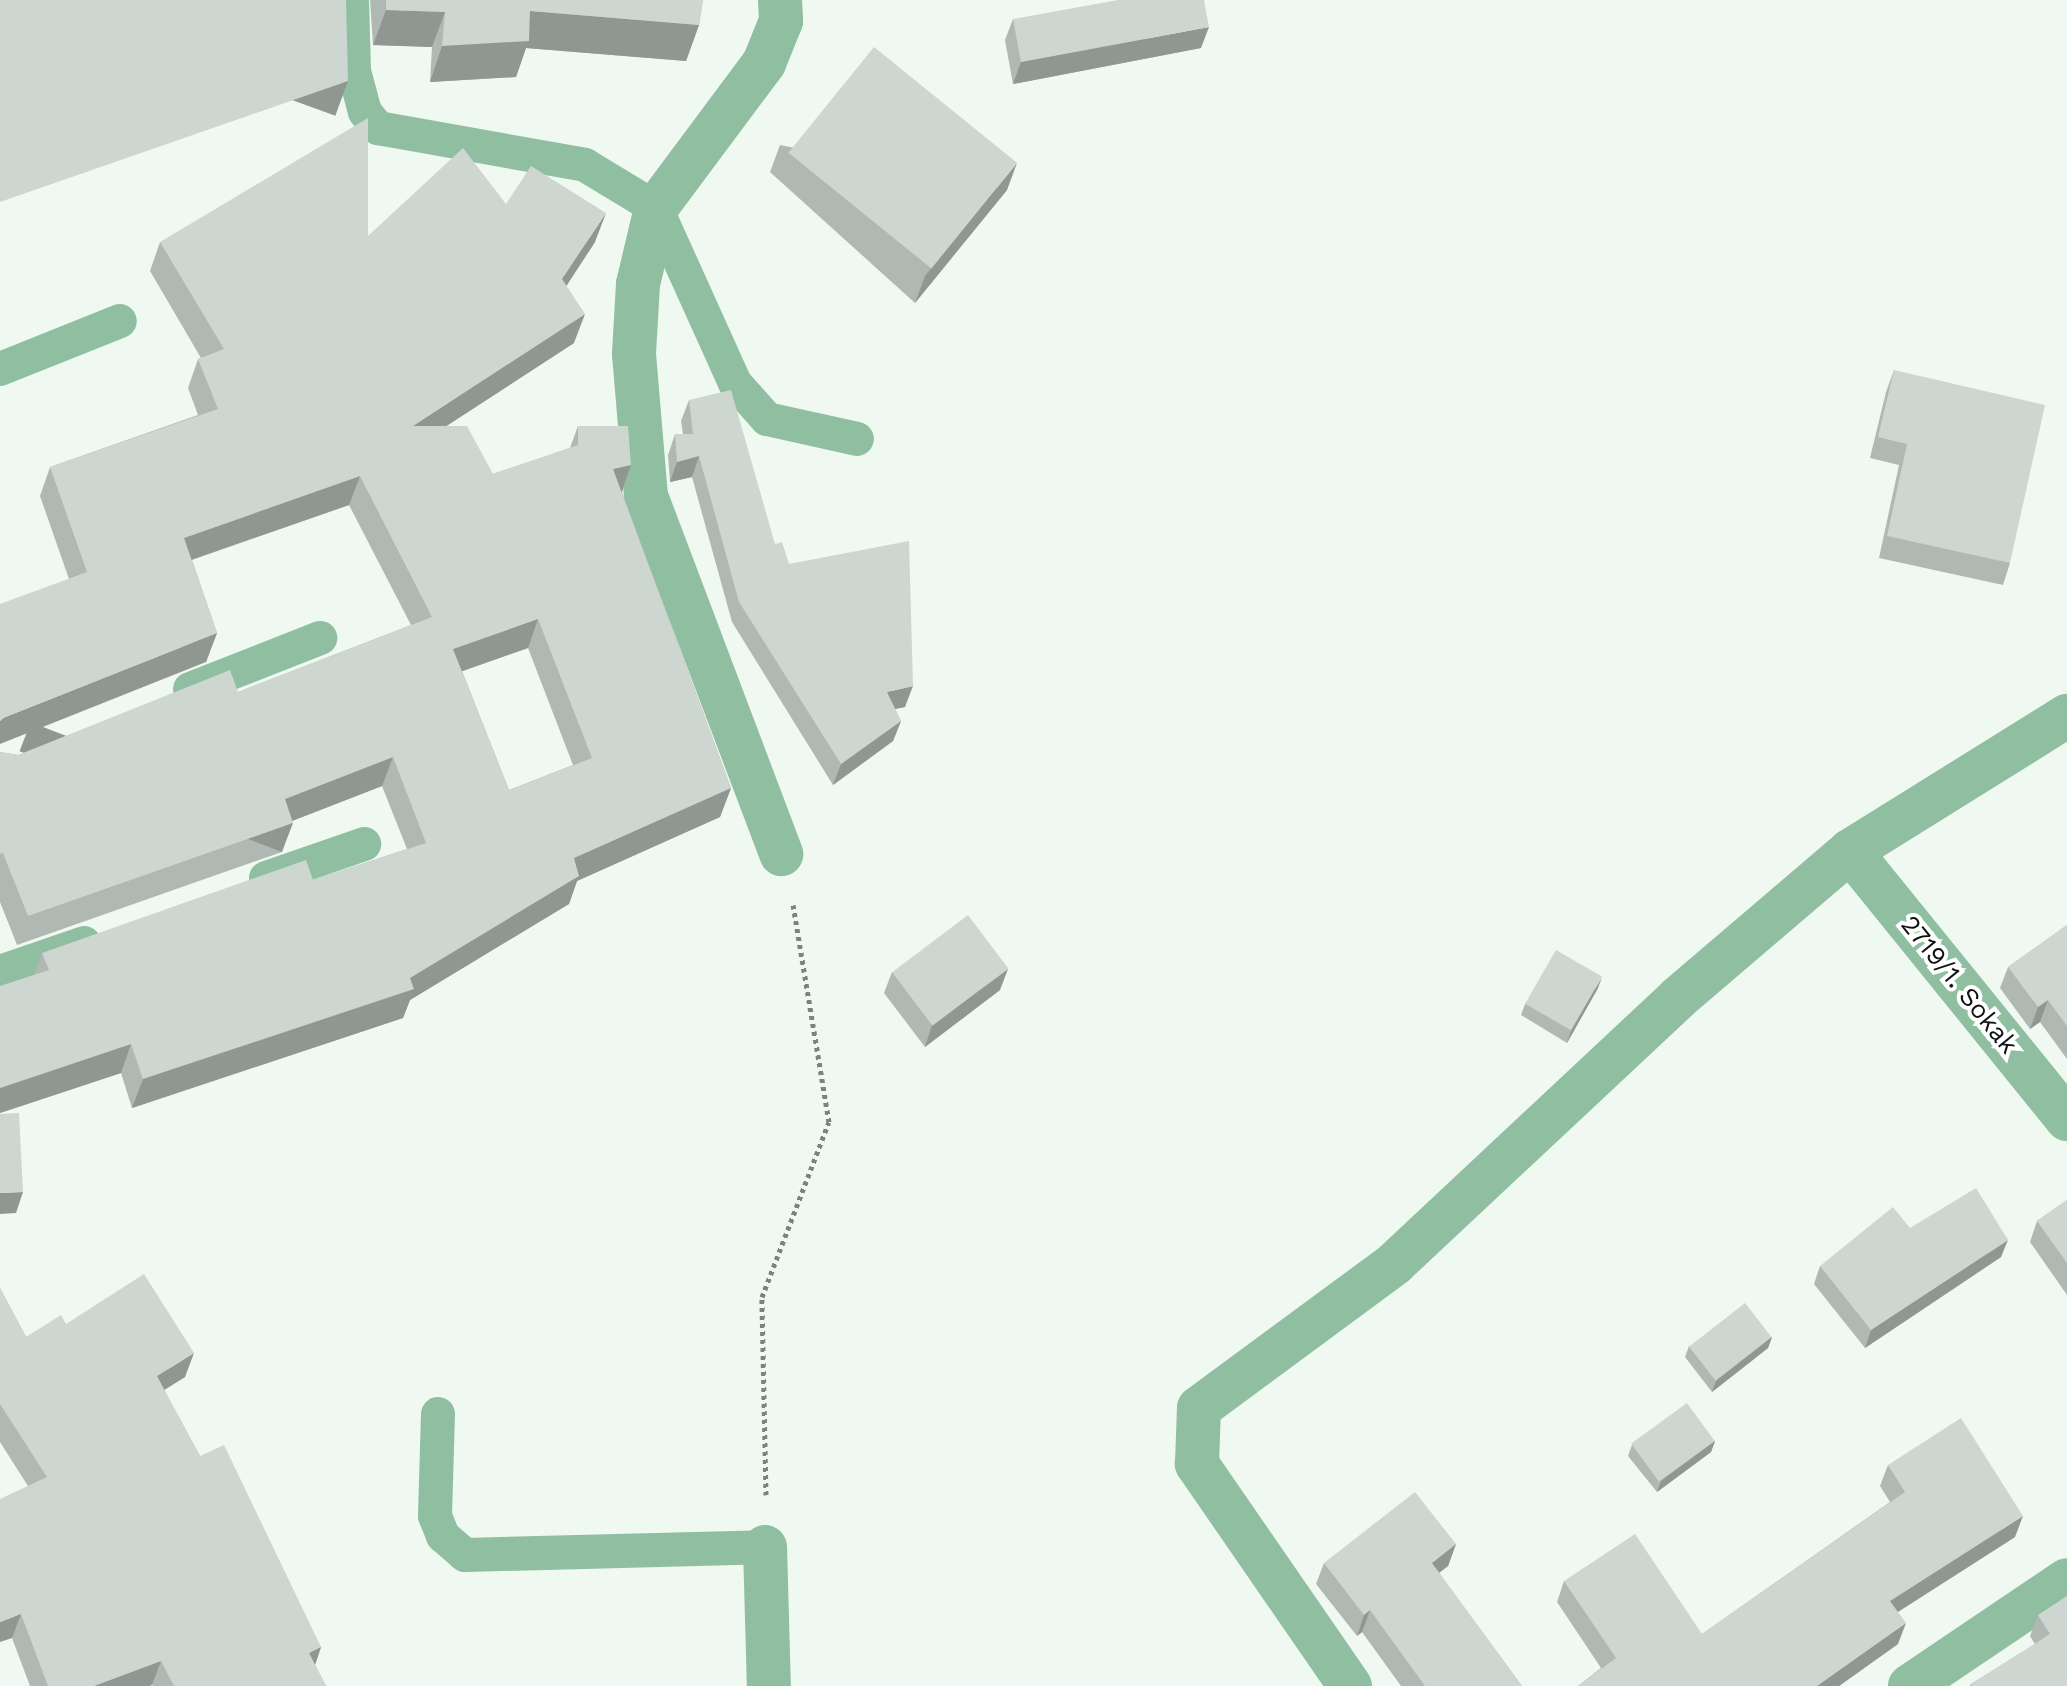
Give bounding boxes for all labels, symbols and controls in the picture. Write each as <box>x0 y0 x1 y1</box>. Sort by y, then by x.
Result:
street label: 2719/1. Sokak <box>1894 910 2024 1060</box>

